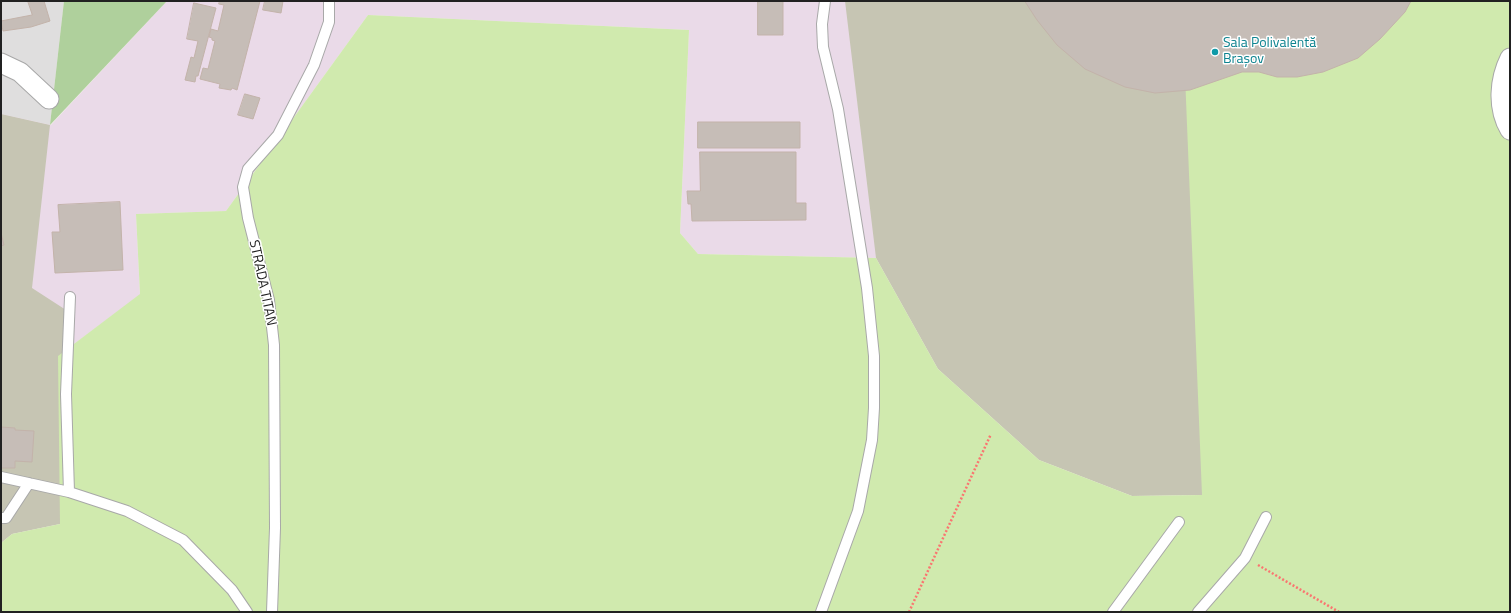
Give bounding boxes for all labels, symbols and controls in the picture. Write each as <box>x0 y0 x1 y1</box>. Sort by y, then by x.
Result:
place label: Sala Polivalentă Brașov <box>1223 36 1316 68</box>
marker: Sala Polivalentă Brașov <box>1210 47 1220 57</box>
street label: STRADA TITAN <box>245 239 279 327</box>

